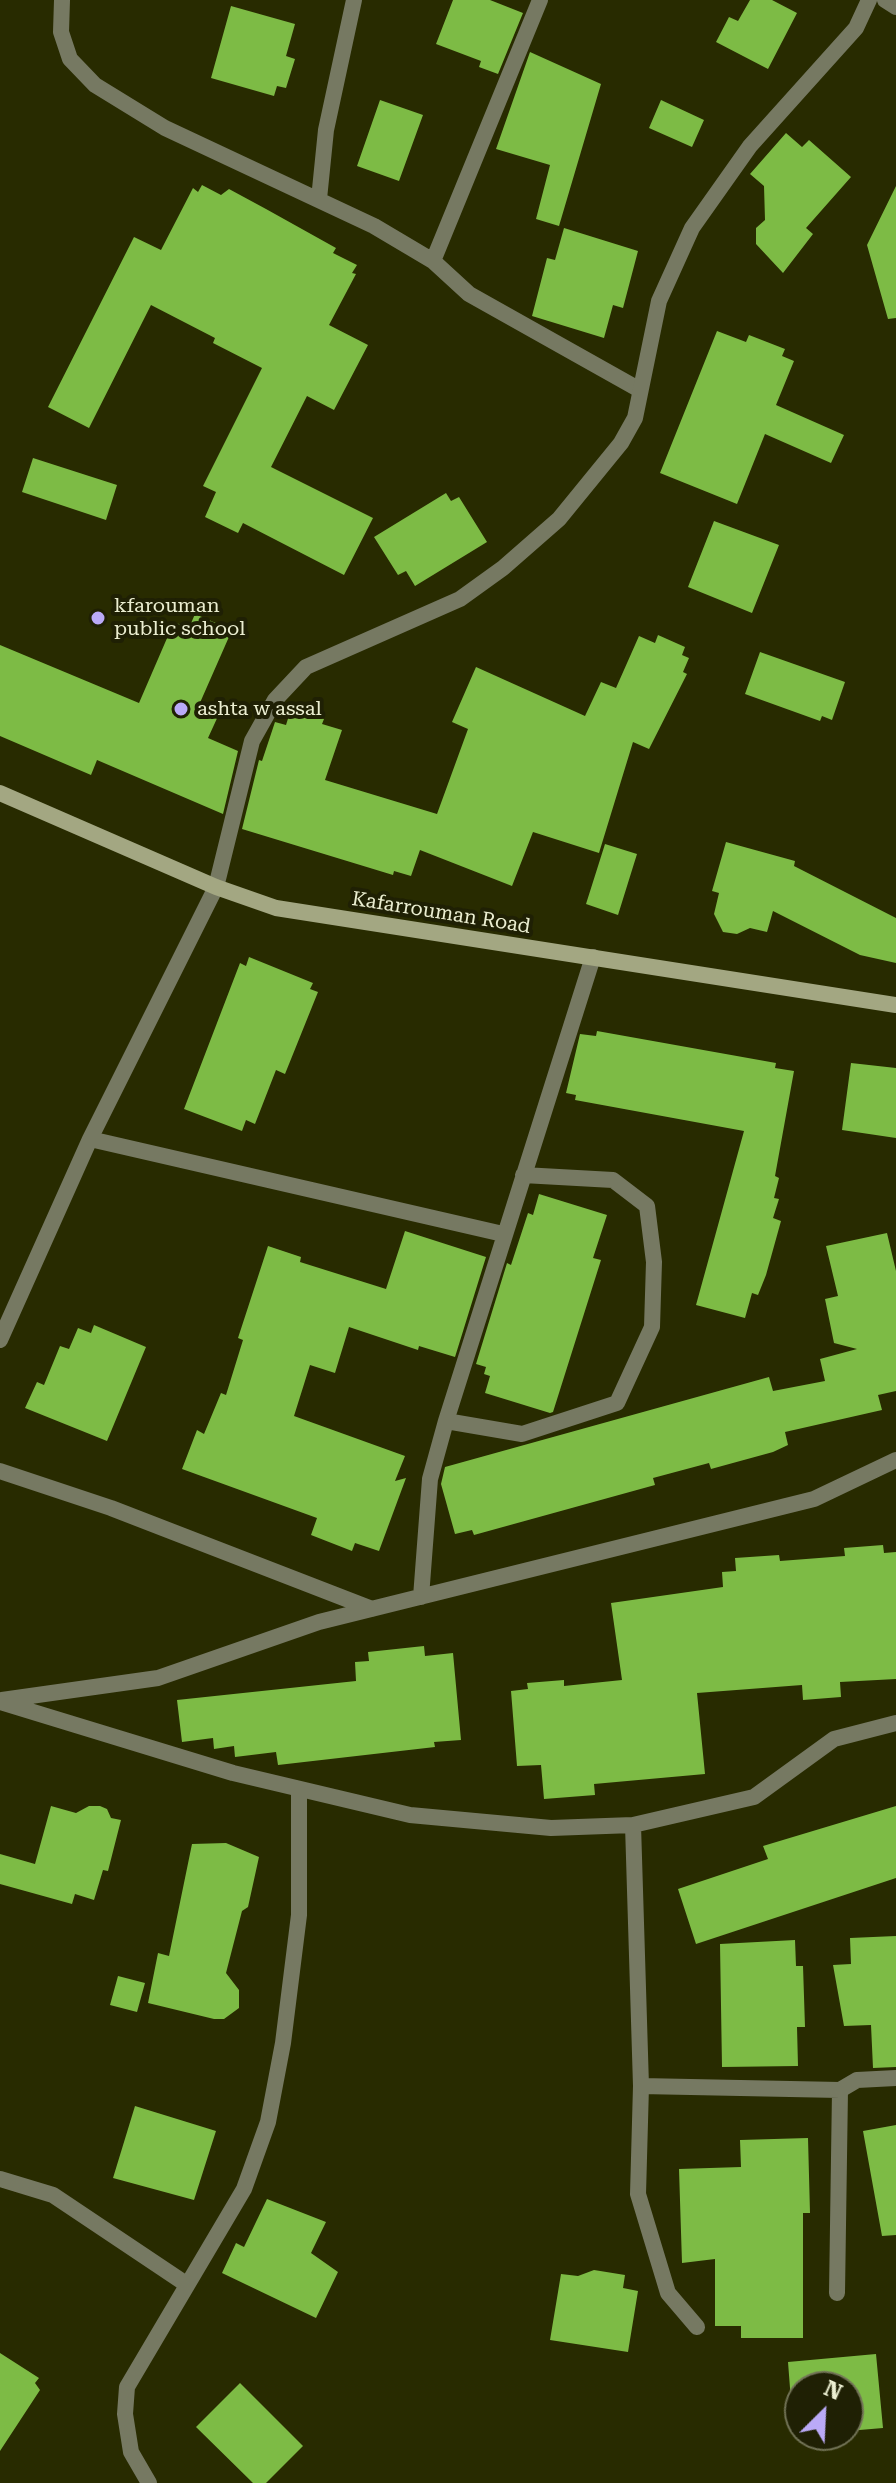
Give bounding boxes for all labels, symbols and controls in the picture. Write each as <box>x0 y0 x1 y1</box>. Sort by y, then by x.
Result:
place label: kfarouman public school <box>114 594 245 641</box>
marker: kfarouman public school <box>89 609 107 627</box>
place label: ashta w assal <box>197 697 322 721</box>
marker: ashta w assal <box>172 700 190 718</box>
street label: Kafarrouman Road <box>350 887 532 939</box>
north arrow <box>784 2371 864 2451</box>
text: N <box>820 2376 846 2405</box>

